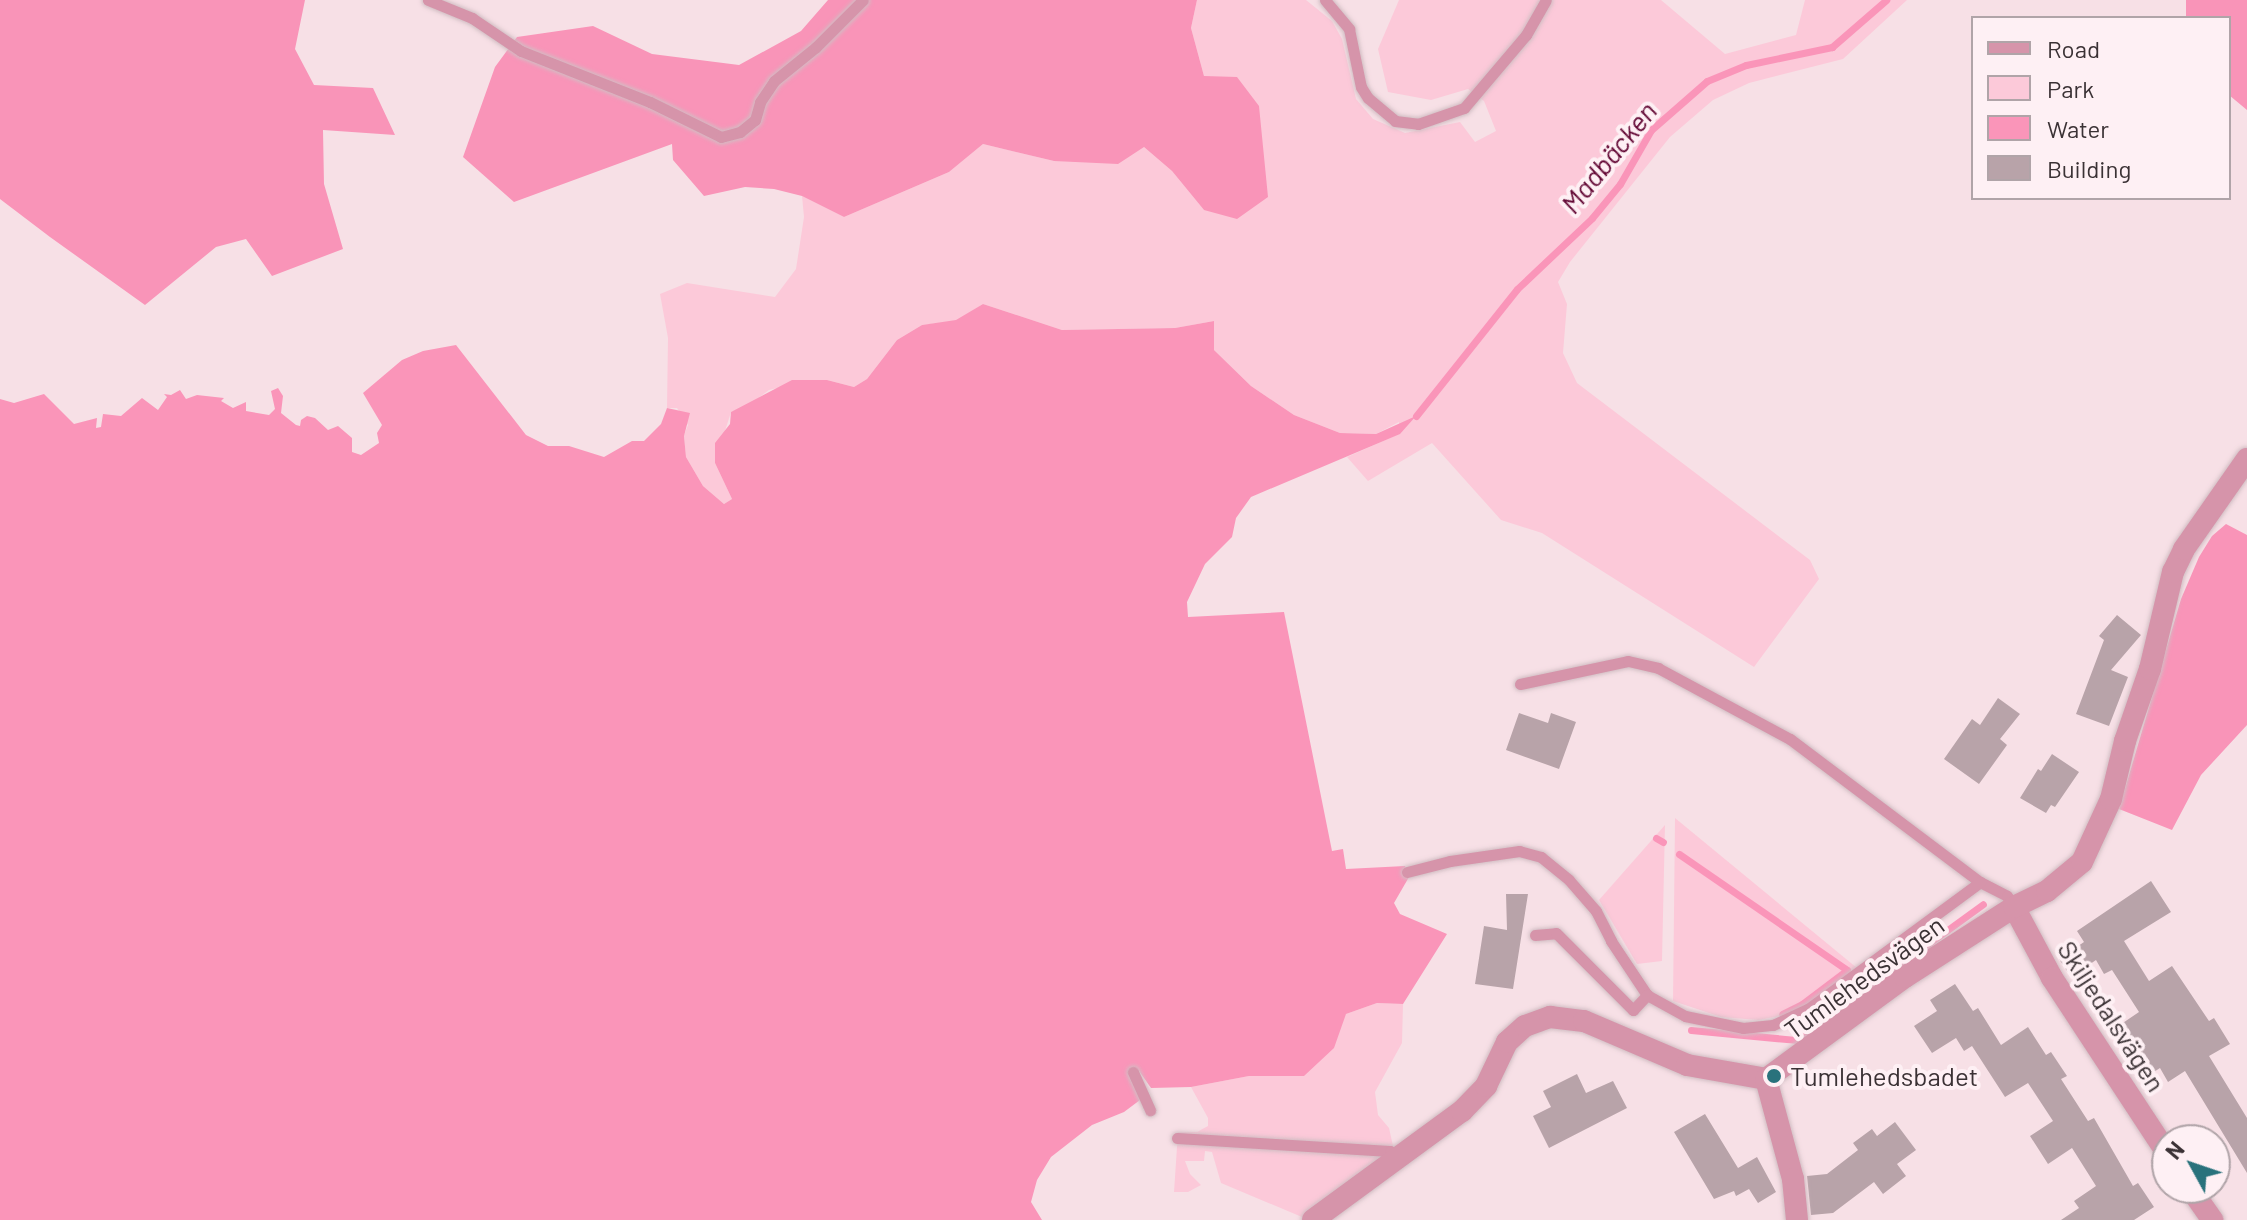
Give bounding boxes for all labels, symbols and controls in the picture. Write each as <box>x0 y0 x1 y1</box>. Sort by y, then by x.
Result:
legend <box>1971 16 2231 200</box>
text: Road <box>2047 34 2100 63</box>
text: Park <box>2047 74 2094 103</box>
water label: Madbäcken <box>1553 94 1663 220</box>
text: Water <box>2047 114 2109 143</box>
text: Building <box>2047 154 2131 183</box>
street label: Tumlehedsvägen <box>1778 909 1950 1045</box>
street label: Skiljedalsvägen <box>2052 935 2172 1097</box>
place label: Tumlehedsbadet <box>1790 1060 1978 1092</box>
marker: Tumlehedsbadet <box>1765 1067 1783 1085</box>
north arrow <box>2151 1124 2231 1204</box>
text: N <box>2159 1136 2189 1164</box>

